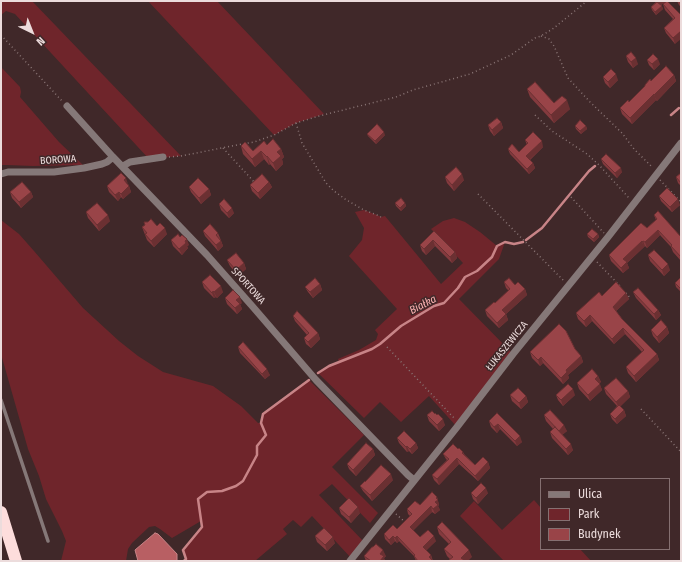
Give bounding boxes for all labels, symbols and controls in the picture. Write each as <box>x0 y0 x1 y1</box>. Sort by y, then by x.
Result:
north arrow <box>12 12 52 52</box>
text: N <box>34 34 47 48</box>
street label: BOROWA <box>40 153 76 167</box>
street label: SPORTOWA <box>228 265 268 307</box>
water label: Białka <box>407 293 439 317</box>
street label: ŁUKASZEWICZA <box>483 319 531 373</box>
legend <box>540 478 670 550</box>
text: Ulica <box>578 487 602 501</box>
text: Park <box>578 507 599 521</box>
text: Budynek <box>578 527 620 541</box>

